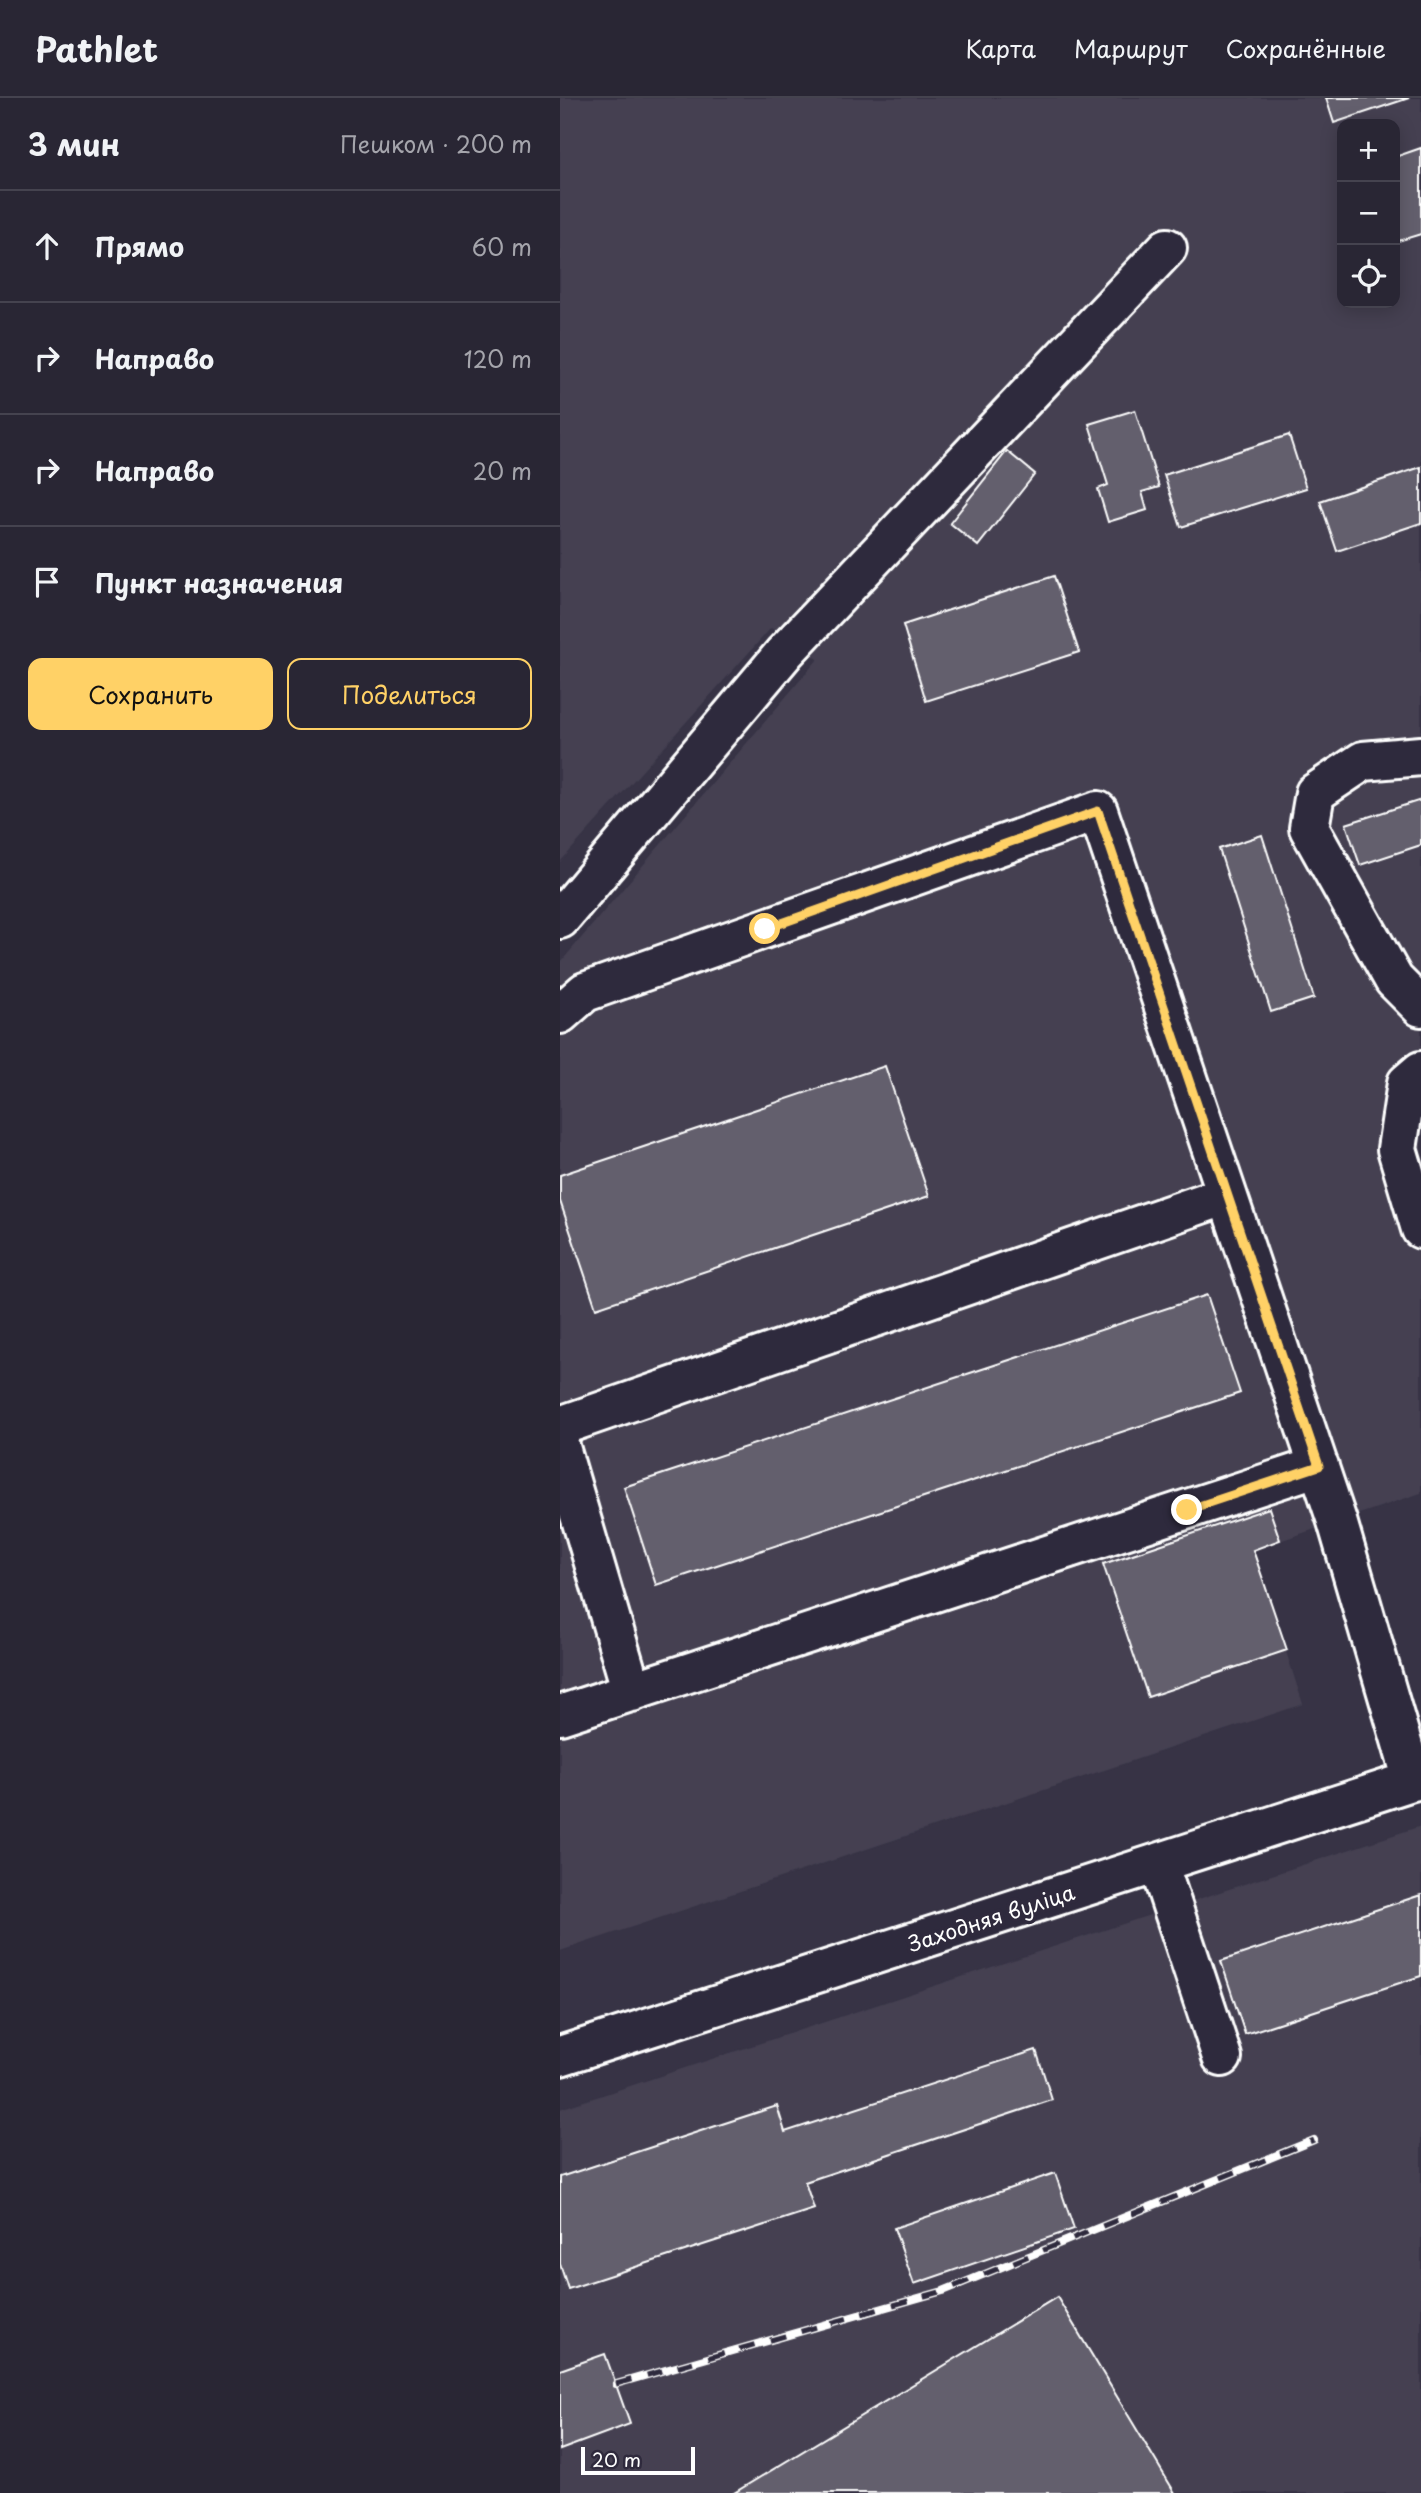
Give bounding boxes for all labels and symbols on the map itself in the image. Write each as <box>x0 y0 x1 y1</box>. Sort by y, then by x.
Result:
route start <box>749 913 780 944</box>
route end <box>1171 1494 1202 1525</box>
street label: Заходняя вуліца <box>904 1875 1078 1959</box>
scale bar <box>581 2444 695 2476</box>

